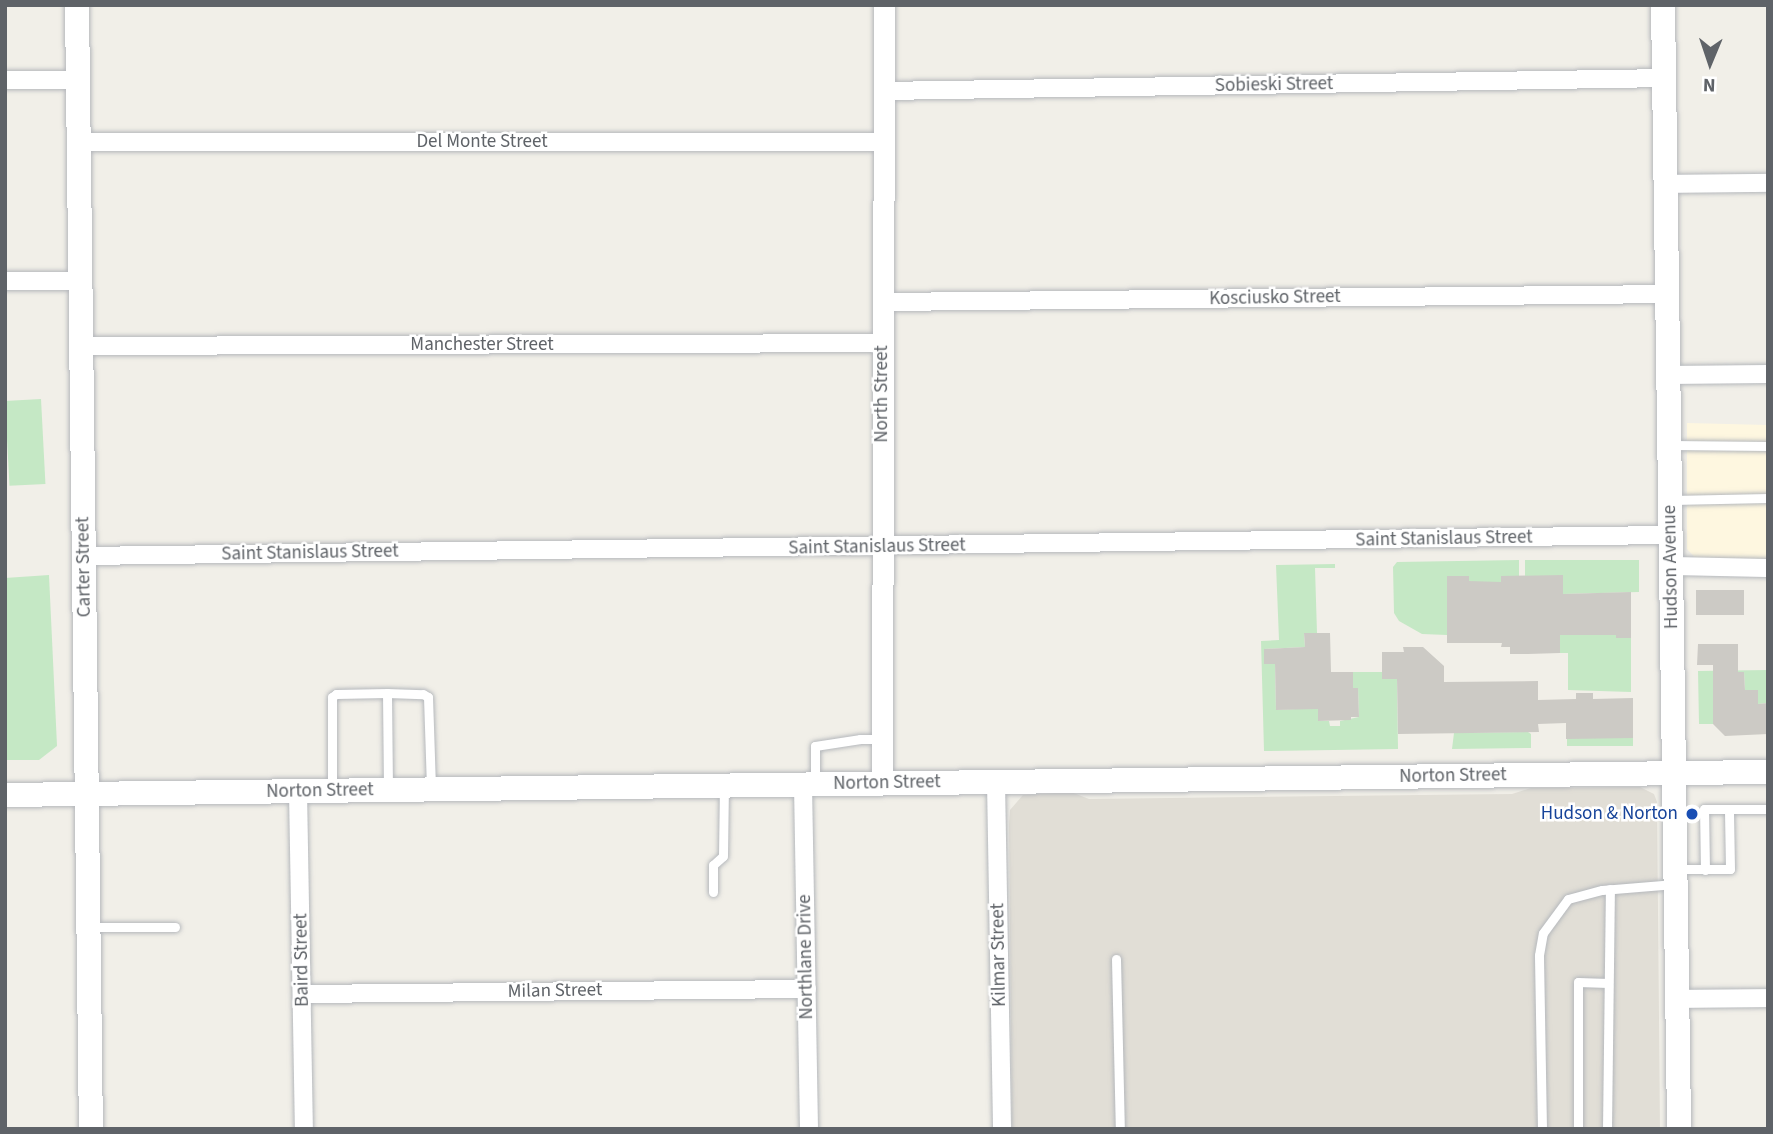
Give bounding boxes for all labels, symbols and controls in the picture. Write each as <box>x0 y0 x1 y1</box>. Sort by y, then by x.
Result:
north arrow <box>1675 28 1745 98</box>
text: N <box>1702 71 1716 98</box>
street label: Sobieski Street <box>1215 73 1333 97</box>
street label: Del Monte Street <box>416 131 548 153</box>
street label: Kosciusko Street <box>1209 285 1341 311</box>
street label: Manchester Street <box>410 334 554 356</box>
street label: North Street <box>871 345 893 443</box>
street label: Hudson Avenue <box>1659 505 1683 629</box>
street label: Carter Street <box>72 517 96 617</box>
street label: Saint Stanislaus Street <box>1355 526 1533 552</box>
street label: Saint Stanislaus Street <box>788 534 966 560</box>
street label: Saint Stanislaus Street <box>221 540 399 566</box>
street label: Norton Street <box>1399 764 1507 788</box>
street label: Norton Street <box>833 771 941 795</box>
street label: Norton Street <box>266 779 374 803</box>
place label: Hudson & Norton <box>1541 803 1678 825</box>
marker: Hudson & Norton <box>1684 806 1700 822</box>
street label: Northlane Drive <box>794 894 818 1020</box>
street label: Kilmar Street <box>987 903 1011 1007</box>
street label: Baird Street <box>290 913 314 1007</box>
street label: Milan Street <box>507 979 603 1003</box>

